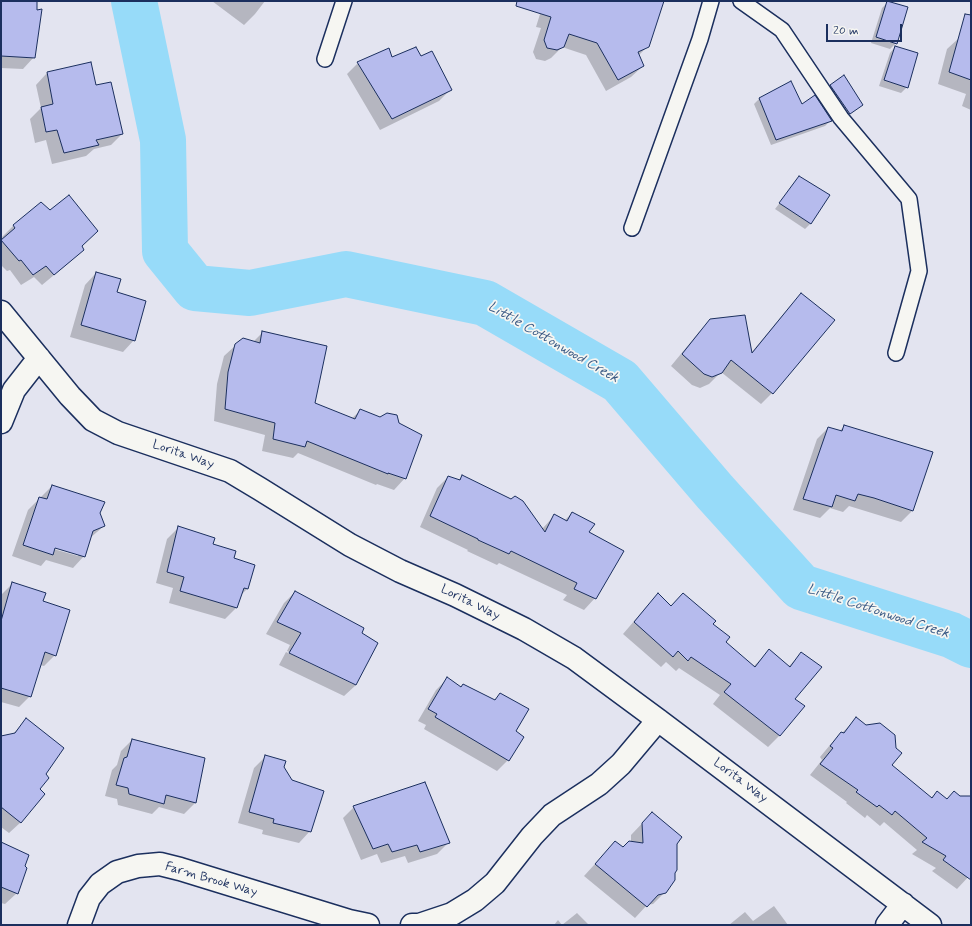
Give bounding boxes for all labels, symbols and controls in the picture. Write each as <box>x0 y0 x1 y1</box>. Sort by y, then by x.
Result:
scale bar <box>828 16 904 42</box>
text: 20 m <box>833 23 859 39</box>
water label: Little Cottonwood Creek <box>485 299 621 387</box>
street label: Lorita Way <box>150 437 216 473</box>
water label: Little Cottonwood Creek <box>805 581 951 643</box>
street label: Lorita Way <box>438 582 502 624</box>
street label: Lorita Way <box>710 755 770 807</box>
street label: Farm Brook Way <box>163 859 259 901</box>

